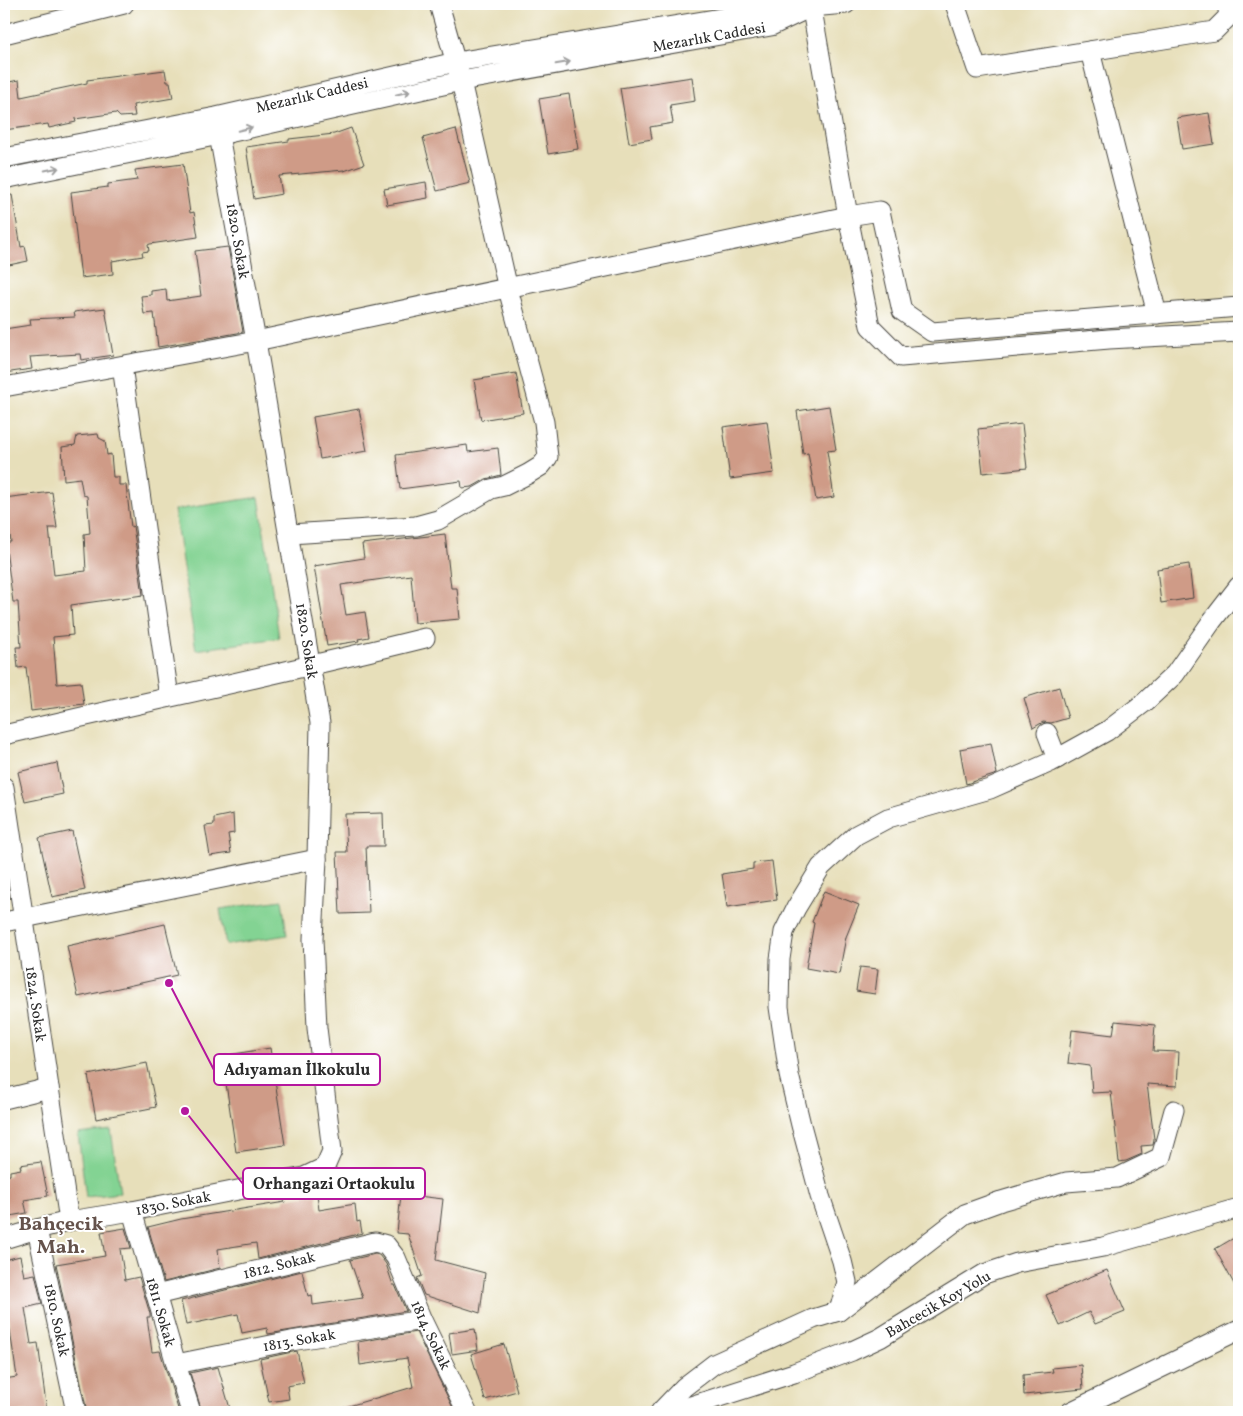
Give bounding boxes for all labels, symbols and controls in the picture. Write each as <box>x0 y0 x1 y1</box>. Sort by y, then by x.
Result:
street label: Mezarlık Caddesi <box>651 18 767 59</box>
one-way arrow <box>555 57 571 67</box>
street label: Mezarlık Caddesi <box>254 73 370 120</box>
one-way arrow <box>395 88 411 98</box>
one-way arrow <box>237 124 253 133</box>
one-way arrow <box>43 164 59 173</box>
street label: 1820. Sokak <box>220 202 254 281</box>
street label: 1820. Sokak <box>289 602 322 681</box>
street label: 1824. Sokak <box>19 965 50 1044</box>
callout: Adıyaman İlkokulu <box>214 1054 380 1085</box>
text: Adıyaman İlkokulu <box>224 1060 371 1082</box>
callout: Orhangazi Ortaokulu <box>243 1168 425 1199</box>
text: Orhangazi Ortaokulu <box>253 1174 415 1196</box>
street label: 1830. Sokak <box>134 1187 213 1222</box>
district label: Bahçecik Mah. <box>18 1211 104 1262</box>
street label: 1812. Sokak <box>241 1247 318 1286</box>
street label: Bahcecik Koy Yolu <box>882 1267 995 1344</box>
street label: 1811. Sokak <box>140 1275 180 1350</box>
street label: 1810. Sokak <box>37 1282 74 1359</box>
street label: 1814. Sokak <box>404 1297 455 1374</box>
street label: 1813. Sokak <box>261 1325 337 1358</box>

